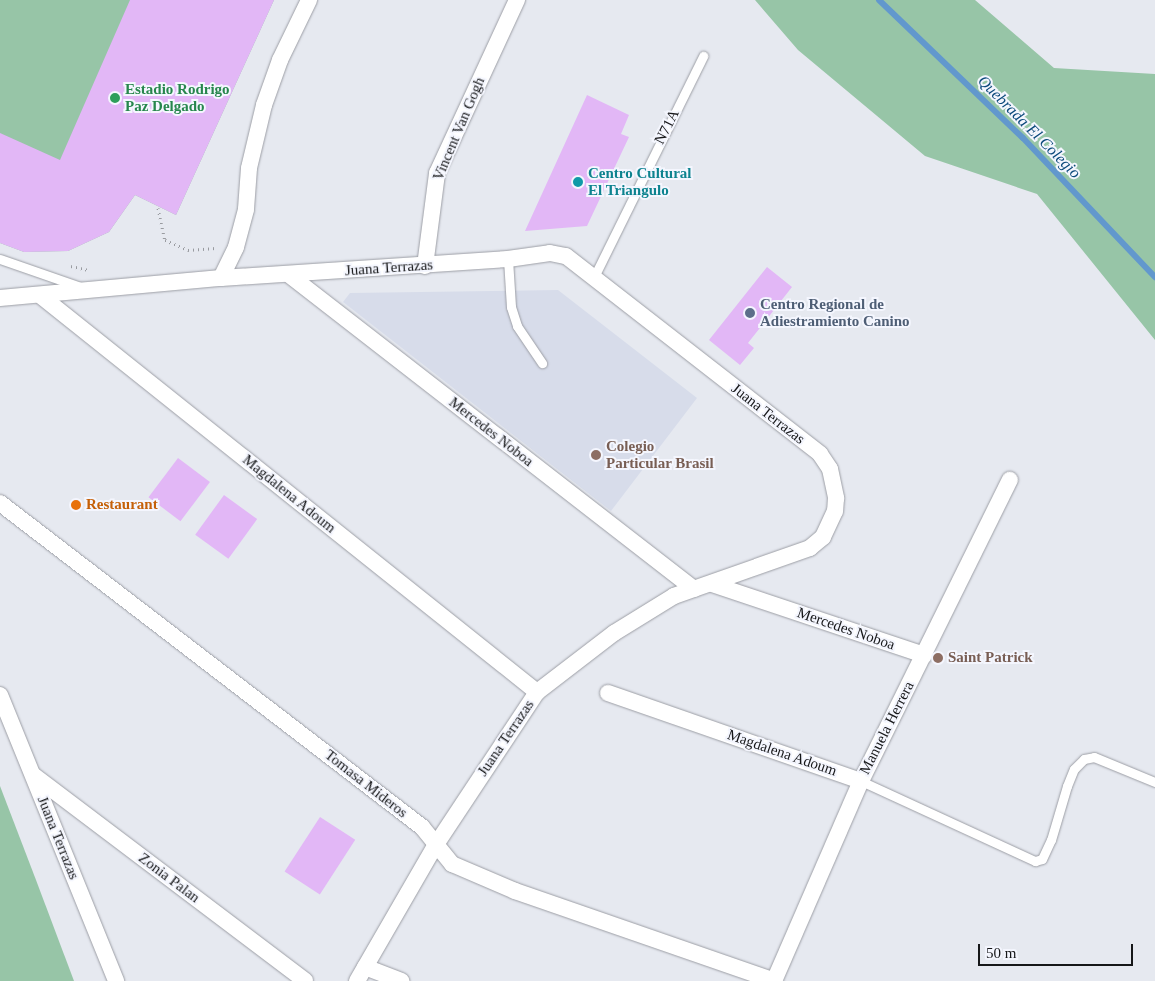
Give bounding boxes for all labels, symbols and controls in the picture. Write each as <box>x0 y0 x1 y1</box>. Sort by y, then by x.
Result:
water label: Quebrada El Colegio <box>974 72 1084 182</box>
street label: Vincent Van Gogh <box>429 75 489 183</box>
place label: Estadio Rodrigo Paz Delgado <box>125 80 230 115</box>
marker: Estadio Rodrigo Paz Delgado <box>109 92 121 104</box>
street label: N71A <box>651 107 683 147</box>
place label: Centro Cultural El Triangulo <box>588 164 691 199</box>
marker: Centro Cultural El Triangulo <box>572 176 584 188</box>
street label: Juana Terrazas <box>344 256 434 280</box>
place label: Centro Regional de Adiestramiento Canino <box>760 295 910 330</box>
marker: Centro Regional de Adiestramiento Canino <box>744 307 756 319</box>
street label: Juana Terrazas <box>728 380 808 448</box>
street label: Mercedes Noboa <box>445 393 537 471</box>
place label: Colegio Particular Brasil <box>606 437 714 472</box>
marker: Colegio Particular Brasil <box>590 449 602 461</box>
street label: Magdalena Adoum <box>239 451 339 537</box>
place label: Restaurant <box>86 496 158 514</box>
marker: Restaurant <box>70 499 82 511</box>
street label: Mercedes Noboa <box>795 604 897 654</box>
place label: Saint Patrick <box>948 649 1033 667</box>
marker: Saint Patrick <box>932 652 944 664</box>
street label: Manuela Herrera <box>856 678 918 778</box>
street label: Juana Terrazas <box>474 696 538 780</box>
street label: Magdalena Adoum <box>725 726 839 780</box>
street label: Tomasa Mideros <box>321 746 411 822</box>
street label: Juana Terrazas <box>33 794 83 882</box>
street label: Zonia Palan <box>135 849 203 907</box>
scale bar <box>980 934 1135 966</box>
text: 50 m <box>986 945 1016 961</box>

